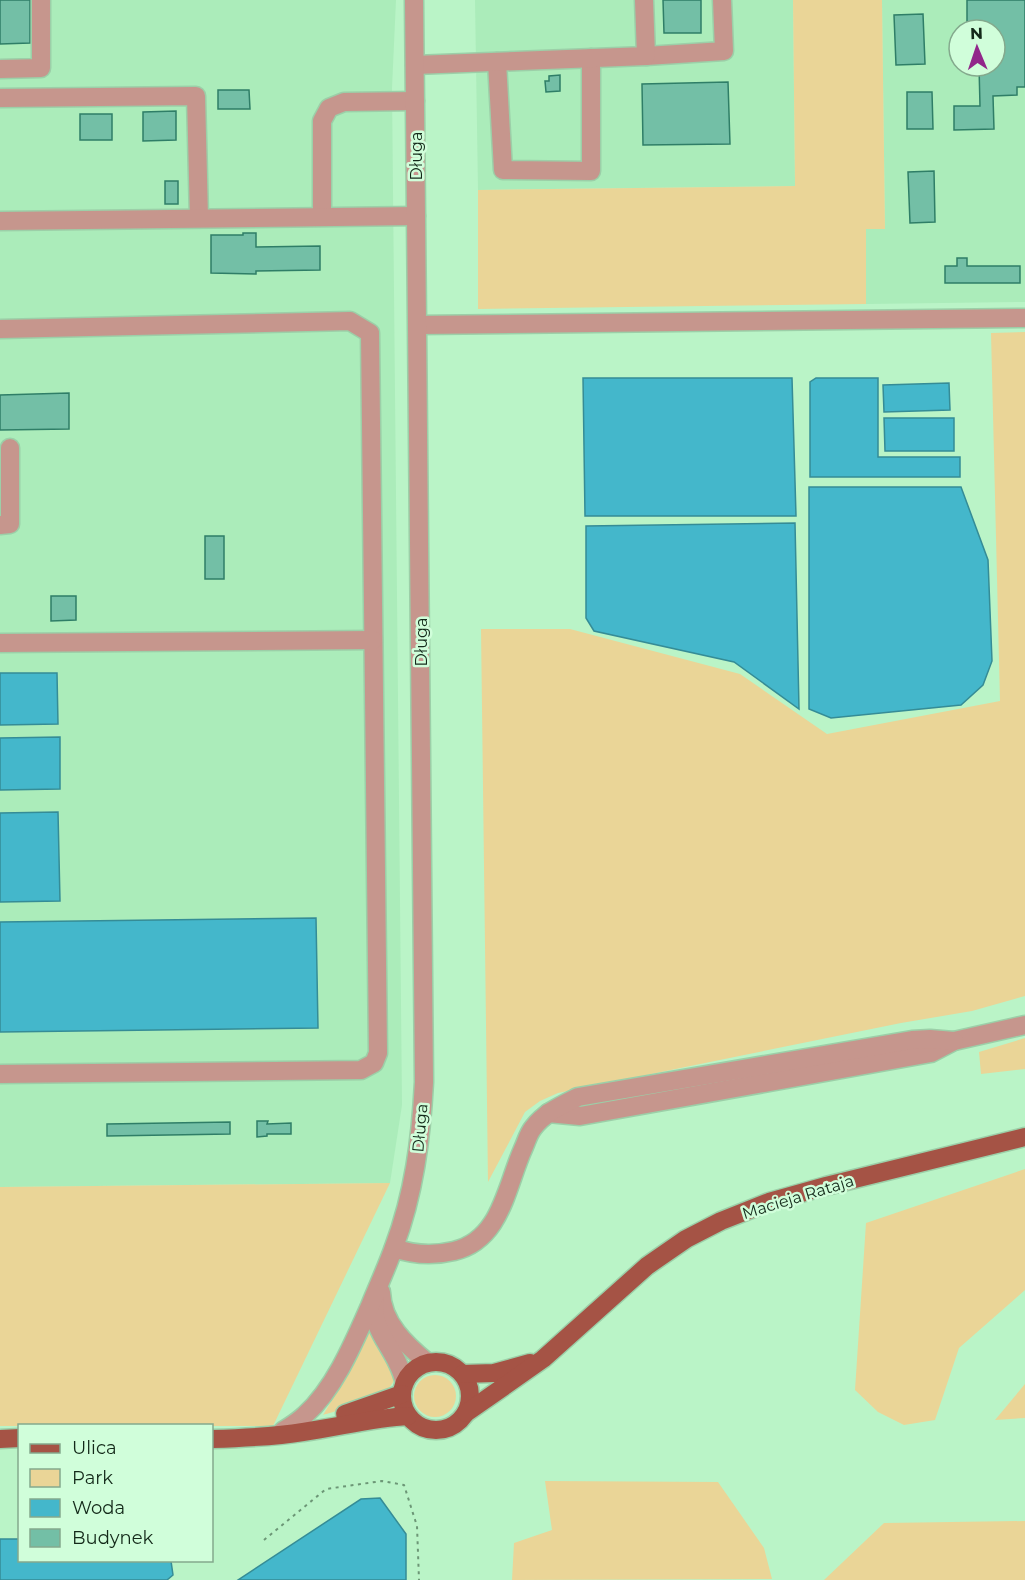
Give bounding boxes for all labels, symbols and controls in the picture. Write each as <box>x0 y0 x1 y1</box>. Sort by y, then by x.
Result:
north arrow <box>947 18 1007 78</box>
text: N <box>970 24 983 43</box>
street label: Długa <box>407 132 426 180</box>
street label: Długa <box>412 618 431 666</box>
street label: Długa <box>408 1103 432 1153</box>
street label: Macieja Rataja <box>740 1171 856 1223</box>
legend <box>18 1424 213 1562</box>
text: Ulica <box>72 1437 117 1459</box>
text: Park <box>72 1467 113 1489</box>
text: Woda <box>72 1497 125 1519</box>
text: Budynek <box>72 1527 154 1549</box>

